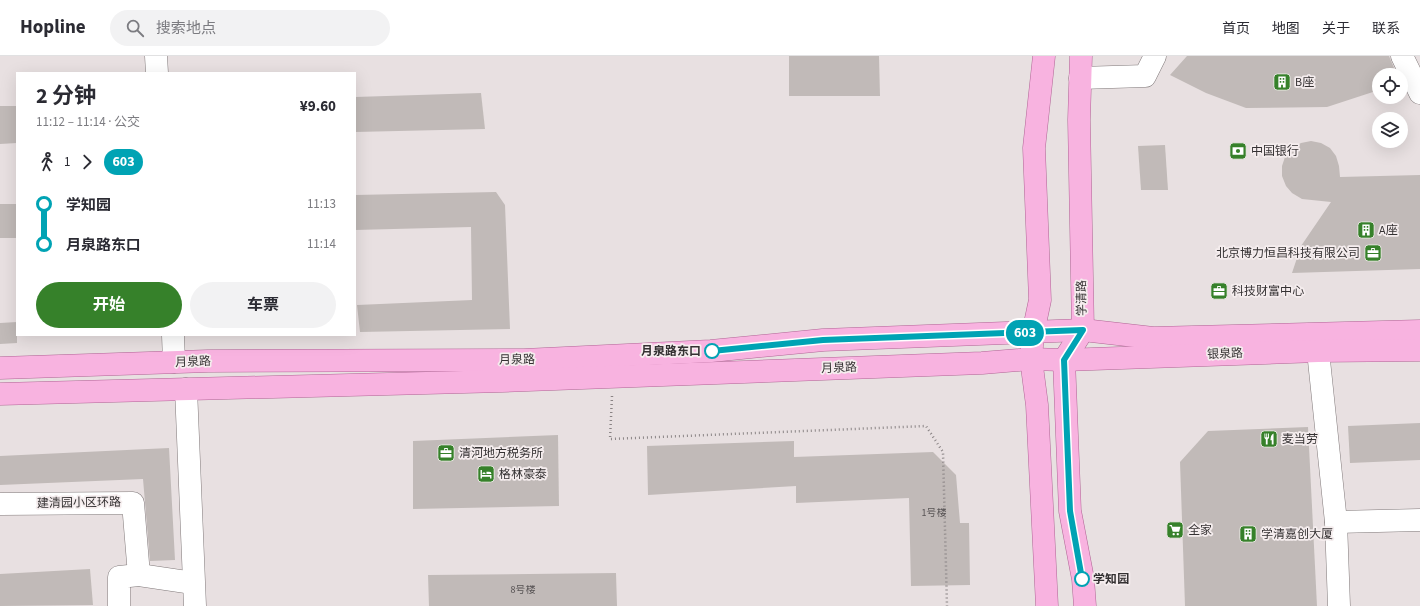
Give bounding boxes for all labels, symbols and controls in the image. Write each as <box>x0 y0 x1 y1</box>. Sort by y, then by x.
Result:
search box <box>110 10 390 46</box>
text: Hopline <box>20 14 86 41</box>
icon: search <box>124 17 146 39</box>
text: 搜索地点 <box>156 18 216 39</box>
text: 首页 <box>1222 19 1250 39</box>
text: 地图 <box>1272 19 1300 39</box>
text: 关于 <box>1322 19 1350 39</box>
text: 联系 <box>1372 19 1400 39</box>
map controls <box>1372 68 1408 148</box>
button: locate <box>1372 68 1408 104</box>
building icon: B座 <box>1272 72 1292 92</box>
place label: B座 <box>1295 74 1314 91</box>
text: 2 分钟 <box>36 80 96 112</box>
text: ¥9.60 <box>300 96 336 117</box>
button: layers <box>1372 112 1408 148</box>
text: 11:12 – 11:14 · 公交 <box>36 113 140 131</box>
bank icon: 中国银行 <box>1228 141 1248 161</box>
place label: 中国银行 <box>1251 143 1299 160</box>
icon: walk <box>36 151 58 173</box>
icon: forward <box>76 151 98 173</box>
text: 603 <box>112 152 135 172</box>
text: 1 <box>64 153 70 171</box>
text: 学知园 <box>66 195 111 216</box>
text: 11:13 <box>307 195 336 213</box>
building icon: A座 <box>1356 220 1376 240</box>
place label: A座 <box>1379 222 1398 239</box>
text: 月泉路东口 <box>66 235 141 256</box>
text: 11:14 <box>307 235 336 253</box>
office icon: 北京博力恒昌科技有限公司 <box>1363 243 1383 263</box>
place label: 北京博力恒昌科技有限公司 <box>1216 245 1360 262</box>
street label: 学清路 <box>1073 280 1091 316</box>
office icon: 科技财富中心 <box>1209 281 1229 301</box>
button: 开始 <box>36 282 182 328</box>
button: 车票 <box>190 282 336 328</box>
place label: 科技财富中心 <box>1232 283 1304 300</box>
line badge: 603 <box>1002 320 1048 346</box>
text: 603 <box>1014 323 1036 343</box>
place label: 月泉路东口 <box>641 343 701 360</box>
marker: 月泉路东口 <box>704 343 720 359</box>
street label: 银泉路 <box>1207 345 1243 363</box>
street label: 月泉路 <box>499 351 535 369</box>
street label: 月泉路 <box>175 353 211 371</box>
street label: 月泉路 <box>821 359 857 377</box>
restaurant icon: 麦当劳 <box>1259 429 1279 449</box>
place label: 麦当劳 <box>1282 431 1318 448</box>
office icon: 清河地方税务所 <box>436 443 456 463</box>
place label: 清河地方税务所 <box>459 445 543 462</box>
hotel icon: 格林豪泰 <box>476 464 496 484</box>
place label: 格林豪泰 <box>499 466 547 483</box>
street label: 建清园小区环路 <box>37 494 121 512</box>
house number: 1号楼 <box>922 506 946 520</box>
supermarket icon: 全家 <box>1165 520 1185 540</box>
place label: 全家 <box>1188 522 1212 539</box>
building icon: 学清嘉创大厦 <box>1238 524 1258 544</box>
place label: 学清嘉创大厦 <box>1261 526 1333 543</box>
marker: 学知园 <box>1074 571 1090 587</box>
place label: 学知园 <box>1093 571 1129 588</box>
house number: 8号楼 <box>511 583 535 597</box>

